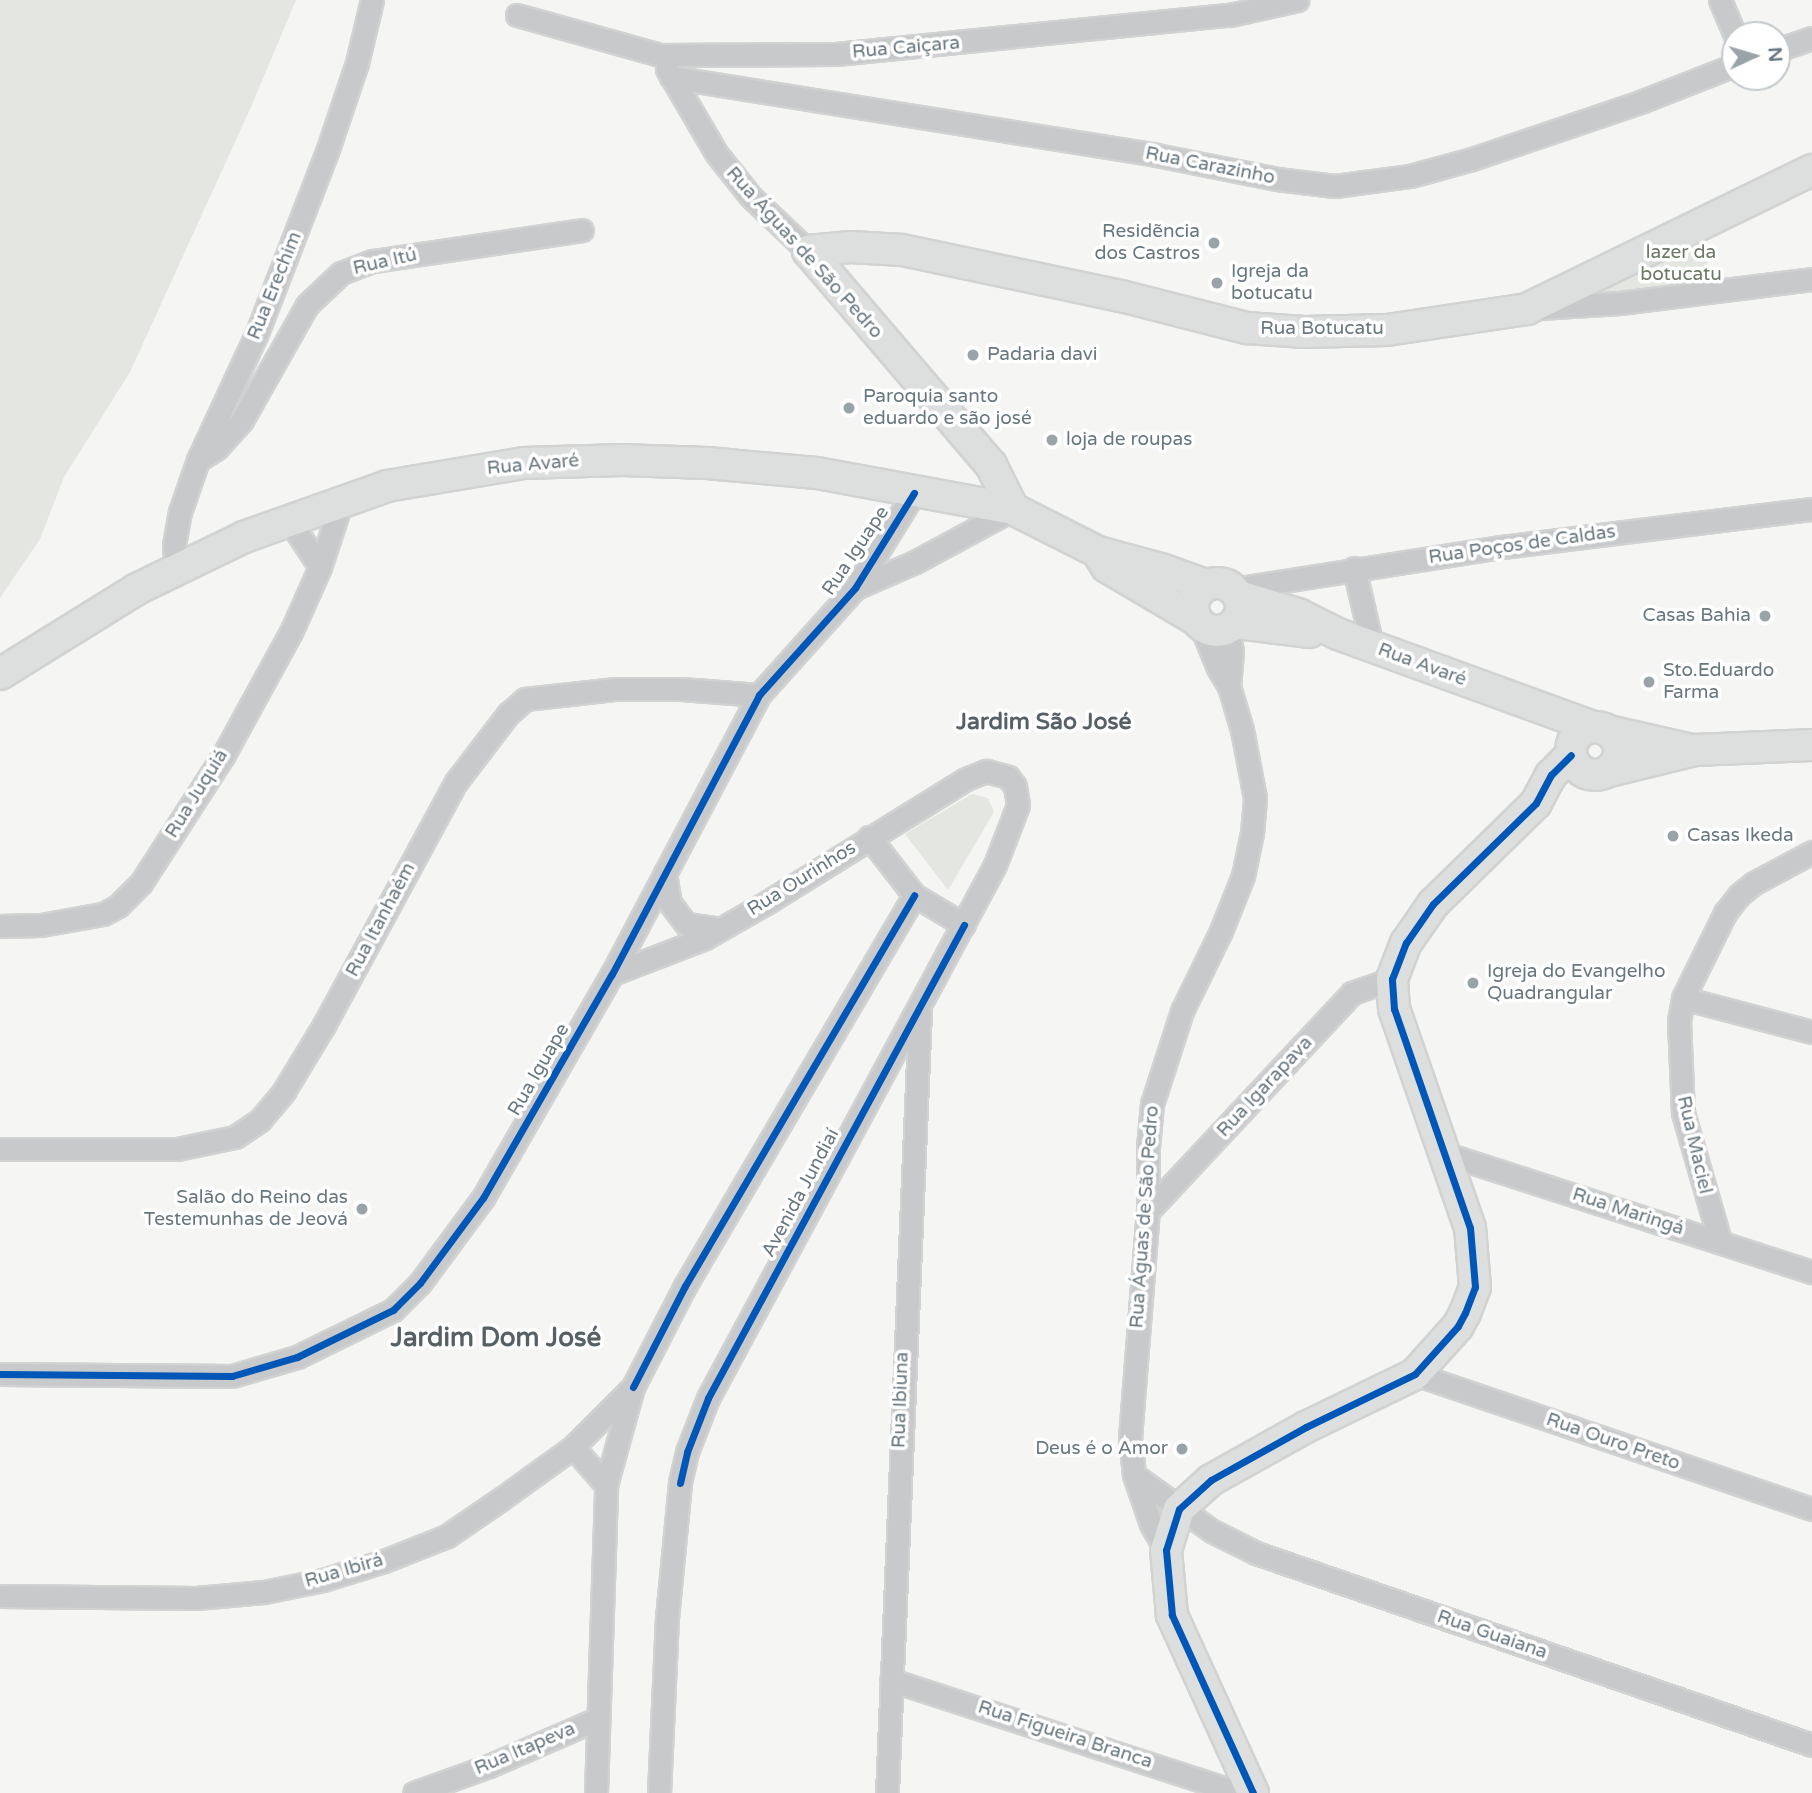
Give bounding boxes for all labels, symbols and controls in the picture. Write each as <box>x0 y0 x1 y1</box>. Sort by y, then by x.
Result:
north arrow <box>1721 21 1791 91</box>
street label: Rua Caiçara <box>851 32 961 64</box>
text: N <box>1763 46 1786 63</box>
street label: Rua Carazinho <box>1143 142 1277 190</box>
street label: Rua Águas de São Pedro <box>721 162 887 344</box>
place label: Residẽncia dos Castros <box>1095 221 1200 265</box>
street label: Rua Erechim <box>243 229 307 343</box>
marker: Residẽncia dos Castros <box>1206 235 1222 251</box>
park label: lazer da botucatu <box>1640 242 1722 286</box>
street label: Rua Itú <box>351 244 419 280</box>
place label: Igreja da botucatu <box>1231 261 1313 305</box>
marker: Igreja da botucatu <box>1209 275 1225 291</box>
street label: Rua Botucatu <box>1260 318 1384 340</box>
place label: Padaria davi <box>987 344 1098 366</box>
marker: Padaria davi <box>965 347 981 363</box>
place label: Paroquia santo eduardo e são josé <box>863 386 1032 430</box>
marker: Paroquia santo eduardo e são josé <box>841 400 857 416</box>
place label: loja de roupas <box>1066 429 1192 451</box>
marker: loja de roupas <box>1044 432 1060 448</box>
street label: Rua Avaré <box>486 450 580 480</box>
street label: Rua Iguape <box>818 502 894 600</box>
street label: Rua Poços de Caldas <box>1427 521 1617 569</box>
place label: Casas Bahia <box>1642 605 1751 627</box>
marker: Casas Bahia <box>1757 608 1773 624</box>
street label: Rua Avaré <box>1375 638 1469 692</box>
place label: Sto.Eduardo Farma <box>1663 660 1774 704</box>
marker: Sto.Eduardo Farma <box>1641 674 1657 690</box>
district label: Jardim São José <box>956 708 1132 736</box>
street label: Rua Juquiá <box>161 746 233 842</box>
place label: Casas Ikeda <box>1687 825 1794 847</box>
marker: Casas Ikeda <box>1665 828 1681 844</box>
street label: Rua Ourinhos <box>744 837 860 921</box>
street label: Rua Itanhaém <box>341 859 421 981</box>
place label: Igreja do Evangelho Quadrangular <box>1487 961 1665 1005</box>
marker: Igreja do Evangelho Quadrangular <box>1465 975 1481 991</box>
street label: Rua Iguape <box>503 1020 575 1120</box>
street label: Rua Igarapava <box>1212 1032 1318 1142</box>
street label: Rua Maciel <box>1672 1094 1716 1196</box>
street label: Rua Águas de São Pedro <box>1126 1105 1164 1329</box>
street label: Avenida Jundiaí <box>758 1125 844 1261</box>
street label: Rua Maringá <box>1569 1183 1687 1241</box>
place label: Salão do Reino das Testemunhas de Jeová <box>144 1187 348 1231</box>
marker: Salão do Reino das Testemunhas de Jeová <box>354 1201 370 1217</box>
district label: Jardim Dom José <box>391 1322 601 1354</box>
street label: Rua Ibiuna <box>888 1351 914 1449</box>
street label: Rua Ouro Preto <box>1543 1408 1683 1476</box>
place label: Deus é o Amor <box>1035 1438 1168 1460</box>
marker: Deus é o Amor <box>1174 1441 1190 1457</box>
street label: Rua Ibirá <box>302 1549 386 1593</box>
street label: Rua Guaiana <box>1434 1605 1550 1665</box>
street label: Rua Figueira Branca <box>975 1696 1155 1774</box>
street label: Rua Itapeva <box>471 1718 579 1780</box>

